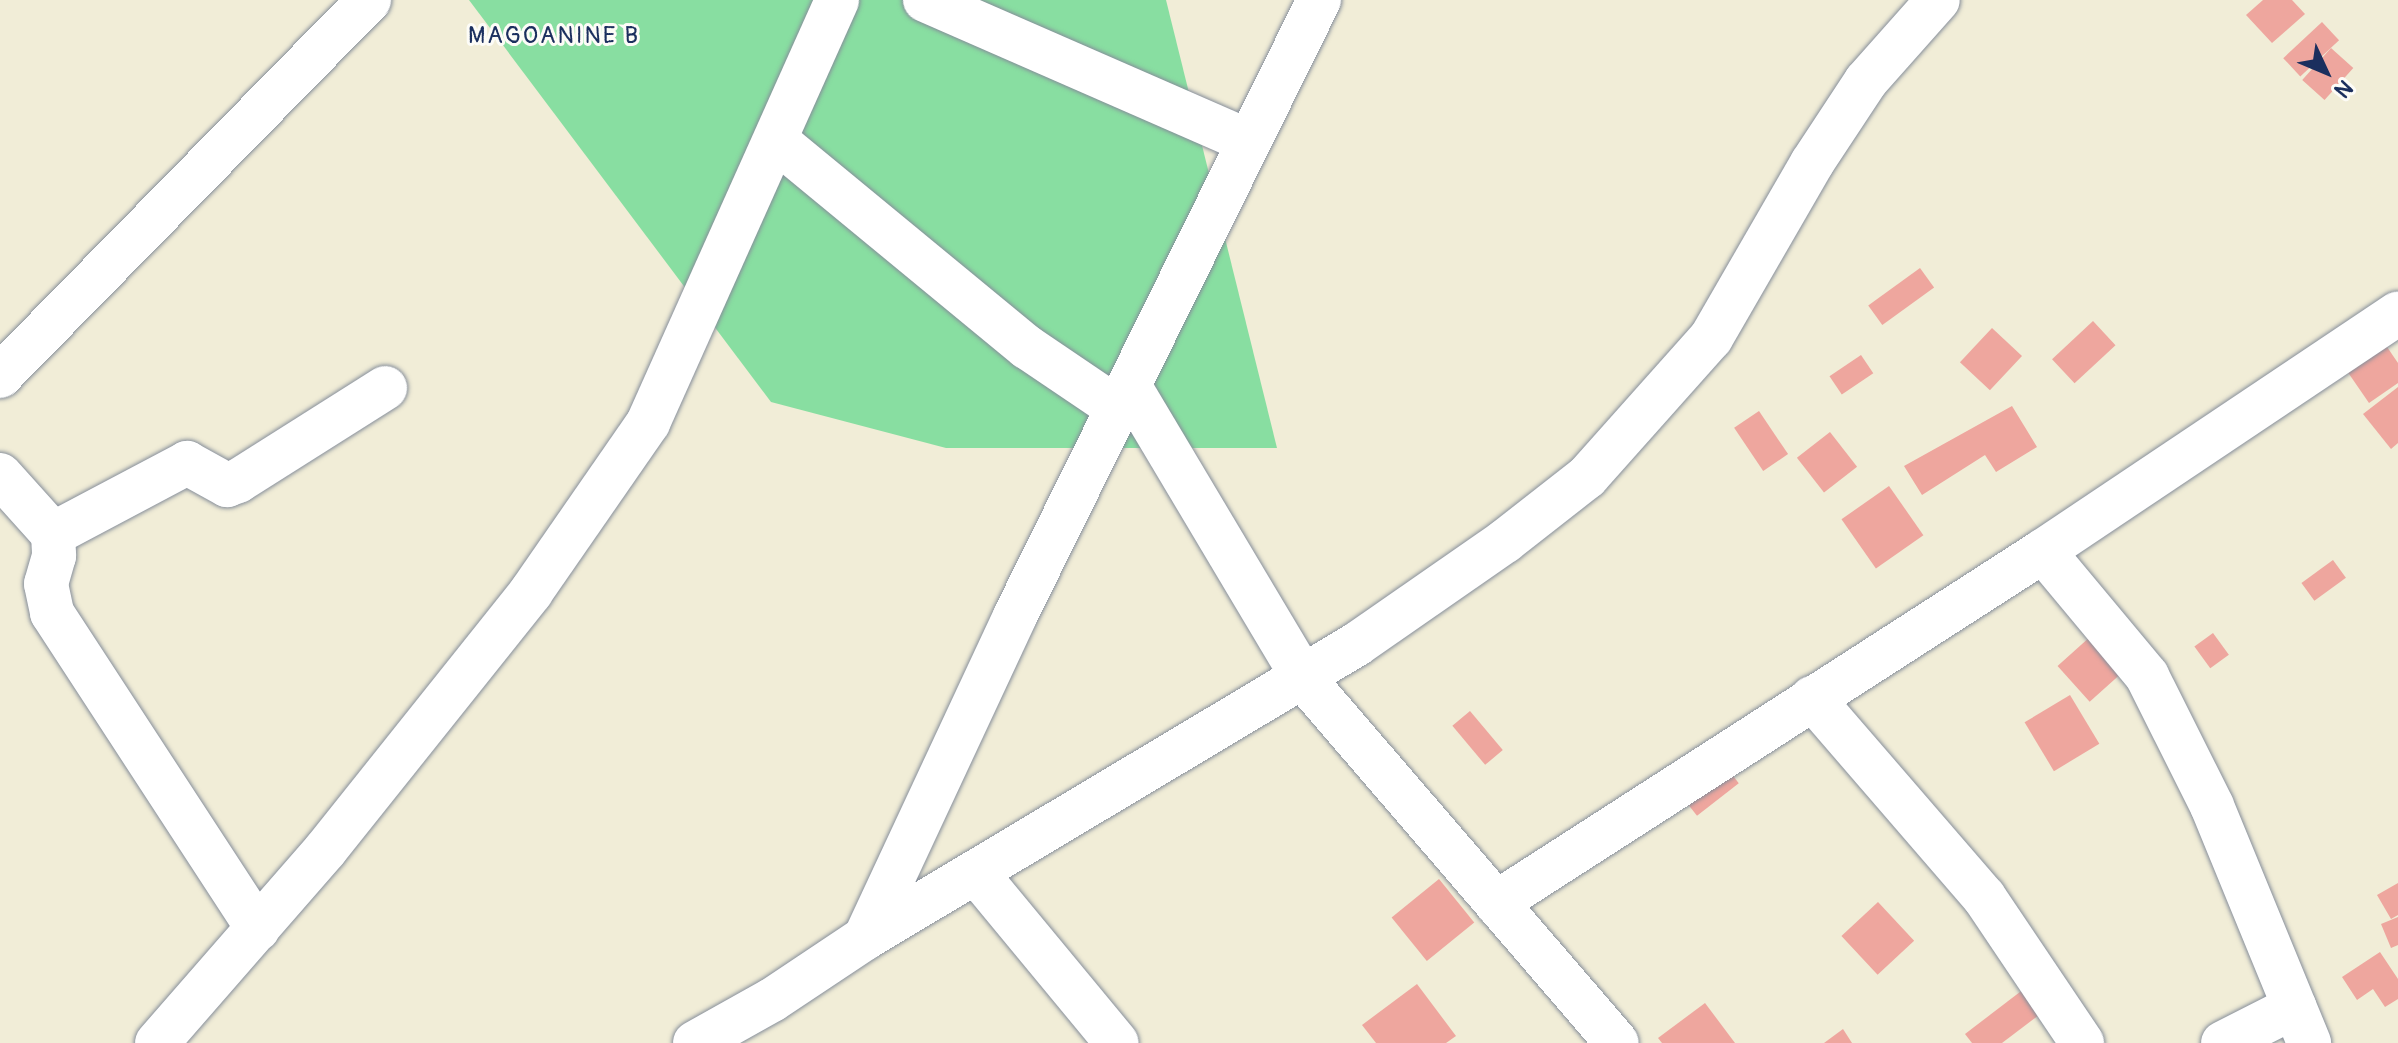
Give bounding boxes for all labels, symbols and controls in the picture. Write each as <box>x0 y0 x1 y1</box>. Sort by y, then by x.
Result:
district label: MAGOANINE B <box>468 22 640 50</box>
north arrow <box>2286 32 2366 112</box>
text: N <box>2328 74 2359 104</box>

